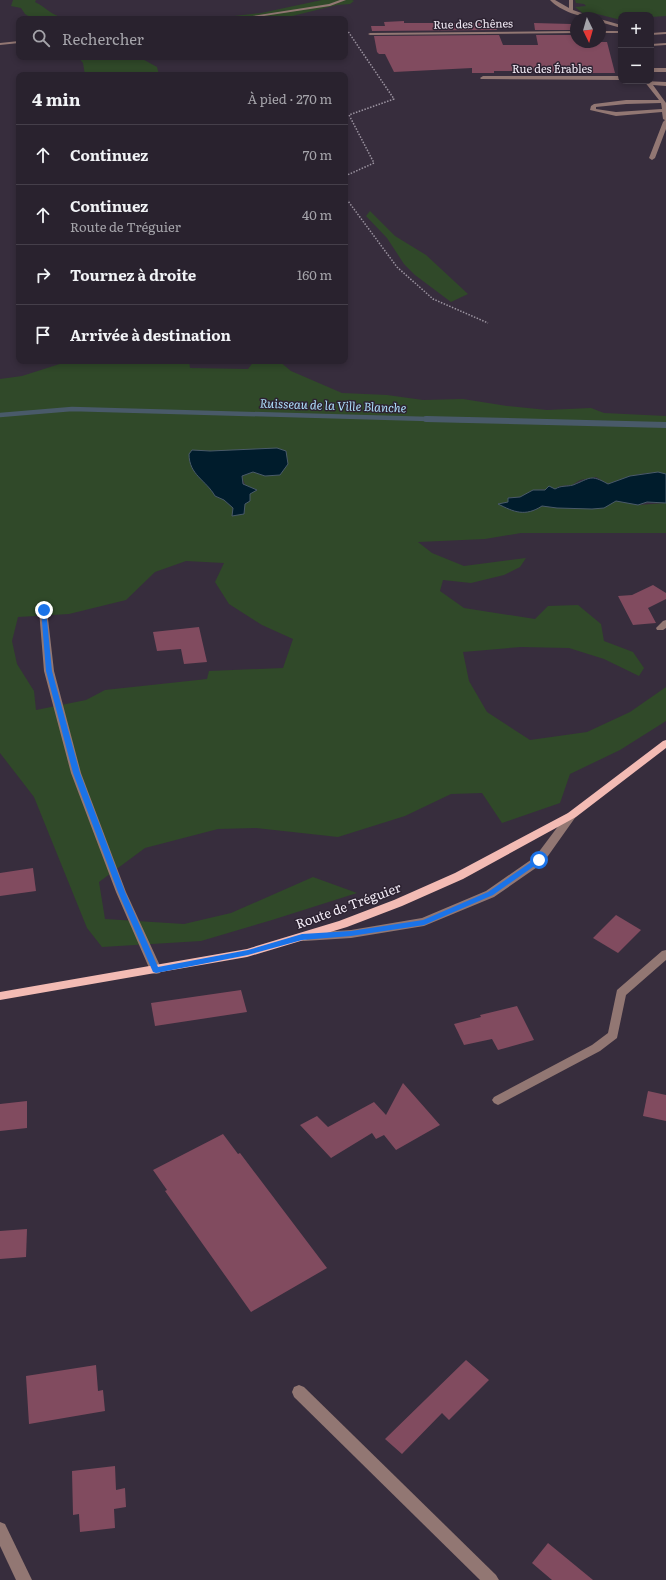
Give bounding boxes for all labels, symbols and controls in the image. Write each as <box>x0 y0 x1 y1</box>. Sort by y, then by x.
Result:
north arrow <box>570 12 606 48</box>
map controls <box>618 12 654 84</box>
button: + <box>618 12 654 48</box>
street label: Rue des Chênes <box>433 14 513 32</box>
search box <box>16 16 348 60</box>
icon: search <box>30 27 52 49</box>
text: Rechercher <box>62 27 144 50</box>
button: − <box>618 48 654 84</box>
street label: Rue des Érables <box>512 60 592 76</box>
text: 4 min <box>32 86 81 111</box>
text: À pied · 270 m <box>247 89 332 108</box>
text: Continuez <box>70 143 148 166</box>
icon: ahead <box>32 144 54 166</box>
text: 70 m <box>303 145 332 164</box>
text: Continuez <box>70 194 148 217</box>
icon: ahead <box>32 204 54 226</box>
text: 40 m <box>302 205 332 224</box>
text: Route de Tréguier <box>70 217 181 236</box>
text: Tournez à droite <box>70 263 196 286</box>
icon: right <box>32 264 54 286</box>
text: 160 m <box>297 265 332 284</box>
text: Arrivée à destination <box>70 323 231 346</box>
icon: arrive <box>32 324 54 346</box>
water label: Ruisseau de la Ville Blanche <box>259 393 407 417</box>
route end <box>35 601 53 619</box>
route start <box>530 851 548 869</box>
street label: Route de Tréguier <box>293 877 404 933</box>

